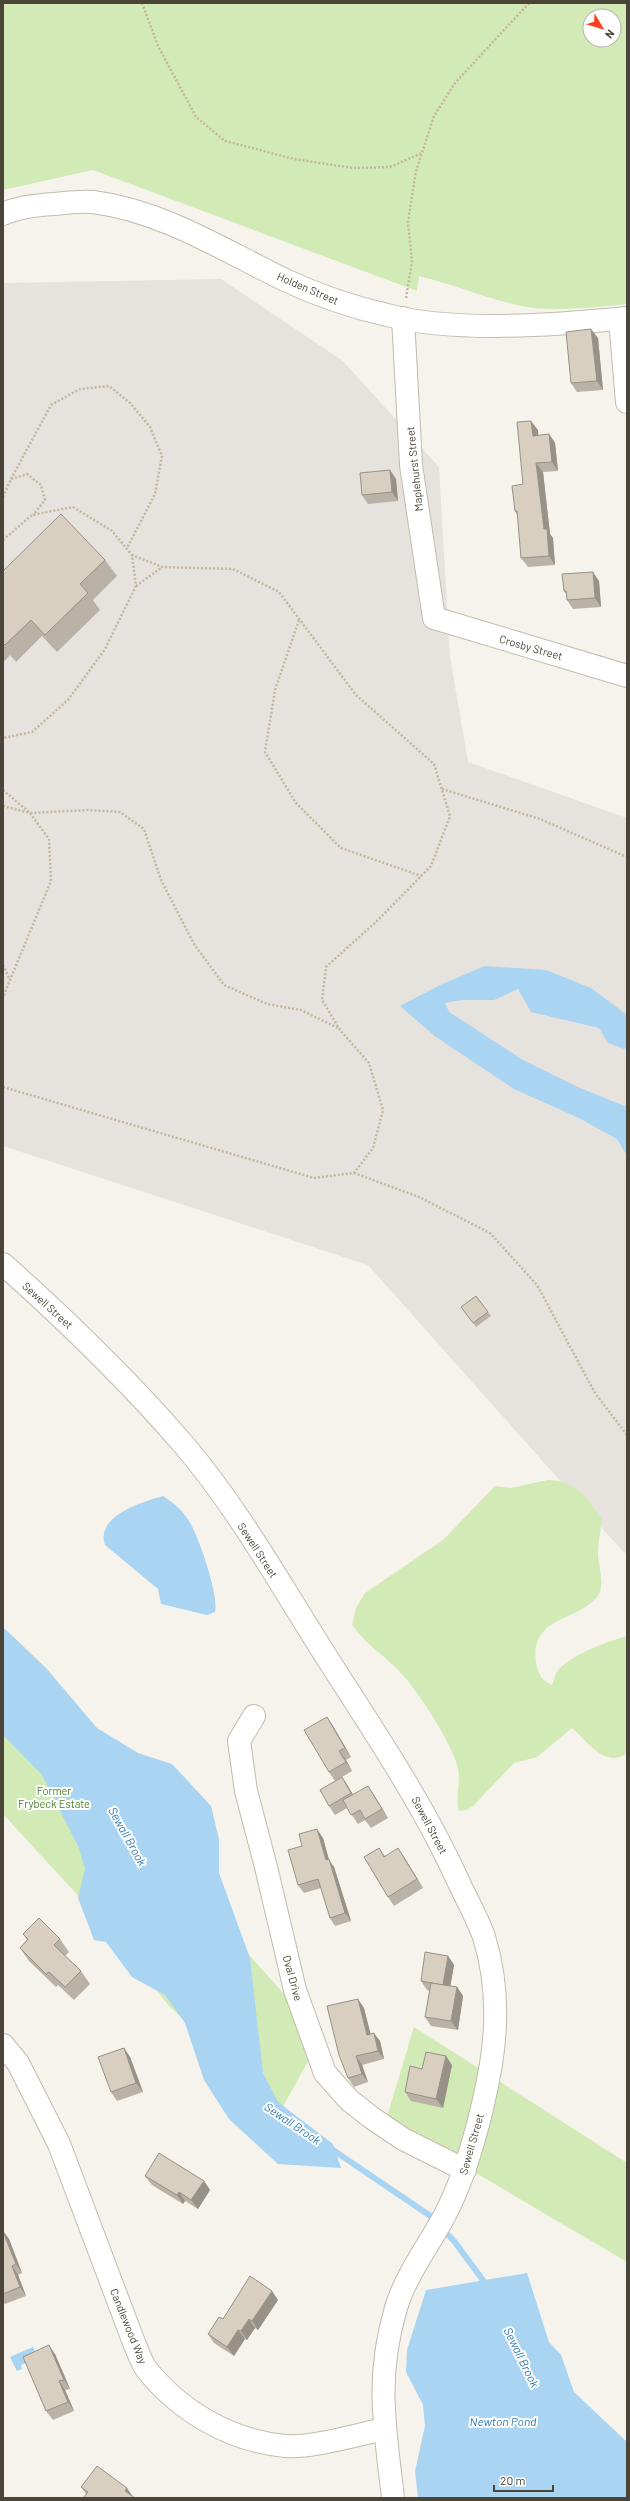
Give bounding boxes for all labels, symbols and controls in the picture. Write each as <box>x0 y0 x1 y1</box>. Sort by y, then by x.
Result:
north arrow <box>582 8 622 48</box>
text: N <box>603 28 618 41</box>
street label: Holden Street <box>275 269 341 307</box>
street label: Maplehurst Street <box>403 426 425 512</box>
street label: Crosby Street <box>498 632 564 662</box>
street label: Sewell Street <box>20 1279 76 1331</box>
street label: Sewell Street <box>235 1520 281 1580</box>
park label: Former Frybeck Estate <box>18 1784 90 1810</box>
street label: Sewell Street <box>409 1794 451 1856</box>
water label: Sewall Brook <box>106 1804 150 1868</box>
street label: Oval Drive <box>281 1954 305 2002</box>
water label: Sewall Brook <box>262 2099 324 2147</box>
street label: Sewell Street <box>456 2112 486 2176</box>
street label: Candlewood Way <box>108 2286 150 2366</box>
water label: Sewall Brook <box>501 2325 543 2389</box>
water label: Newton Pond <box>470 2414 537 2428</box>
scale bar <box>494 2467 553 2493</box>
text: 20 m <box>500 2473 526 2487</box>

